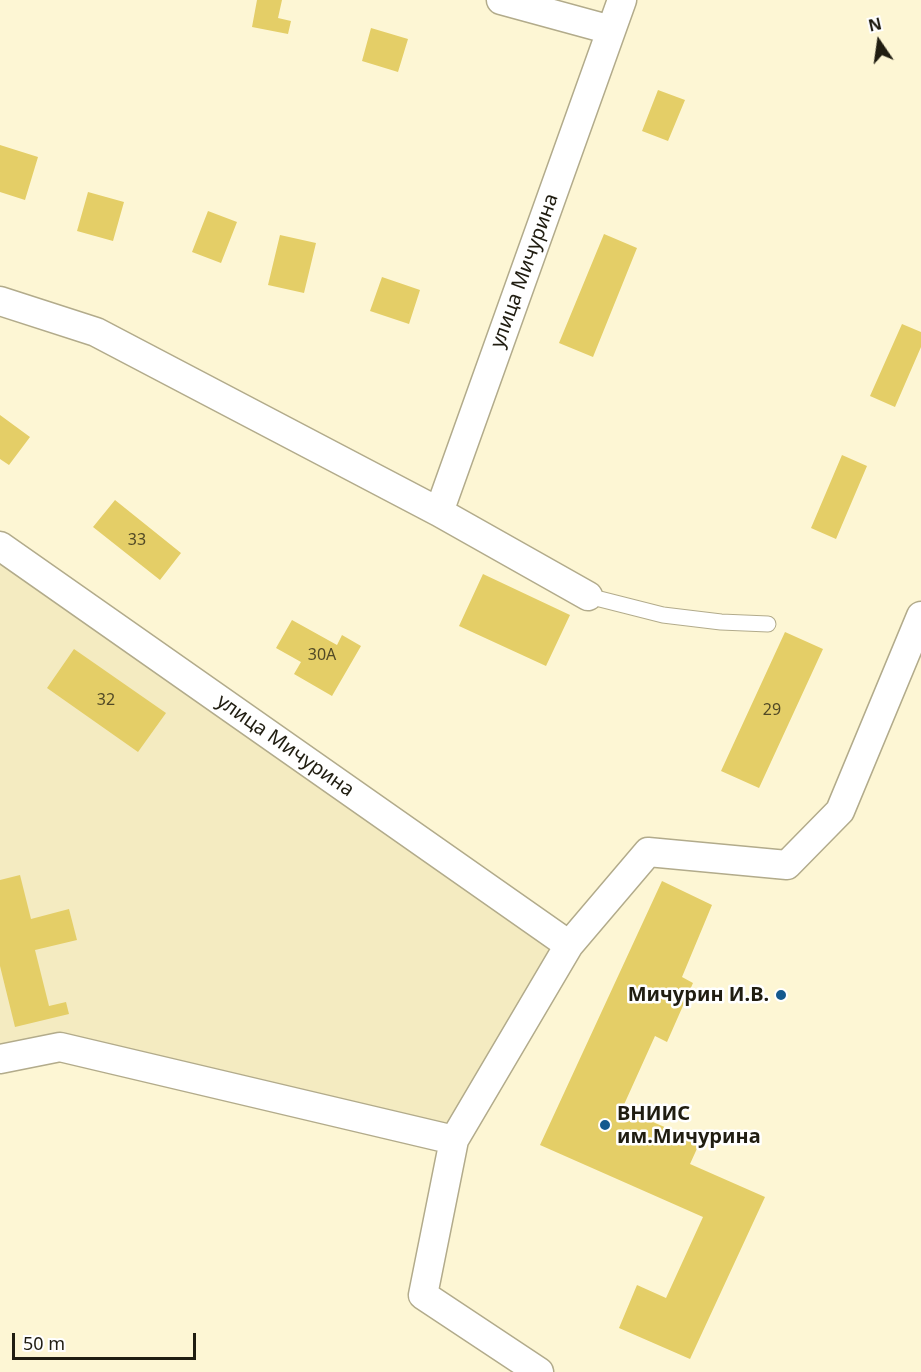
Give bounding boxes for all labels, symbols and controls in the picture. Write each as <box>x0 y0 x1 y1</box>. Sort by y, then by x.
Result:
north arrow <box>849 12 909 72</box>
text: N <box>866 12 884 37</box>
street label: улица Мичурина <box>486 191 564 351</box>
house number: 33 <box>128 530 146 550</box>
house number: 30А <box>308 645 336 665</box>
house number: 32 <box>97 690 115 710</box>
street label: улица Мичурина <box>212 690 358 802</box>
house number: 29 <box>763 700 781 720</box>
place label: Мичурин И.В. <box>628 983 769 1007</box>
marker: Мичурин И.В. <box>774 988 788 1002</box>
place label: ВНИИС им.Мичурина <box>617 1102 761 1149</box>
marker: ВНИИС им.Мичурина <box>598 1118 612 1132</box>
scale bar <box>15 1321 200 1359</box>
text: 50 m <box>23 1331 65 1355</box>

